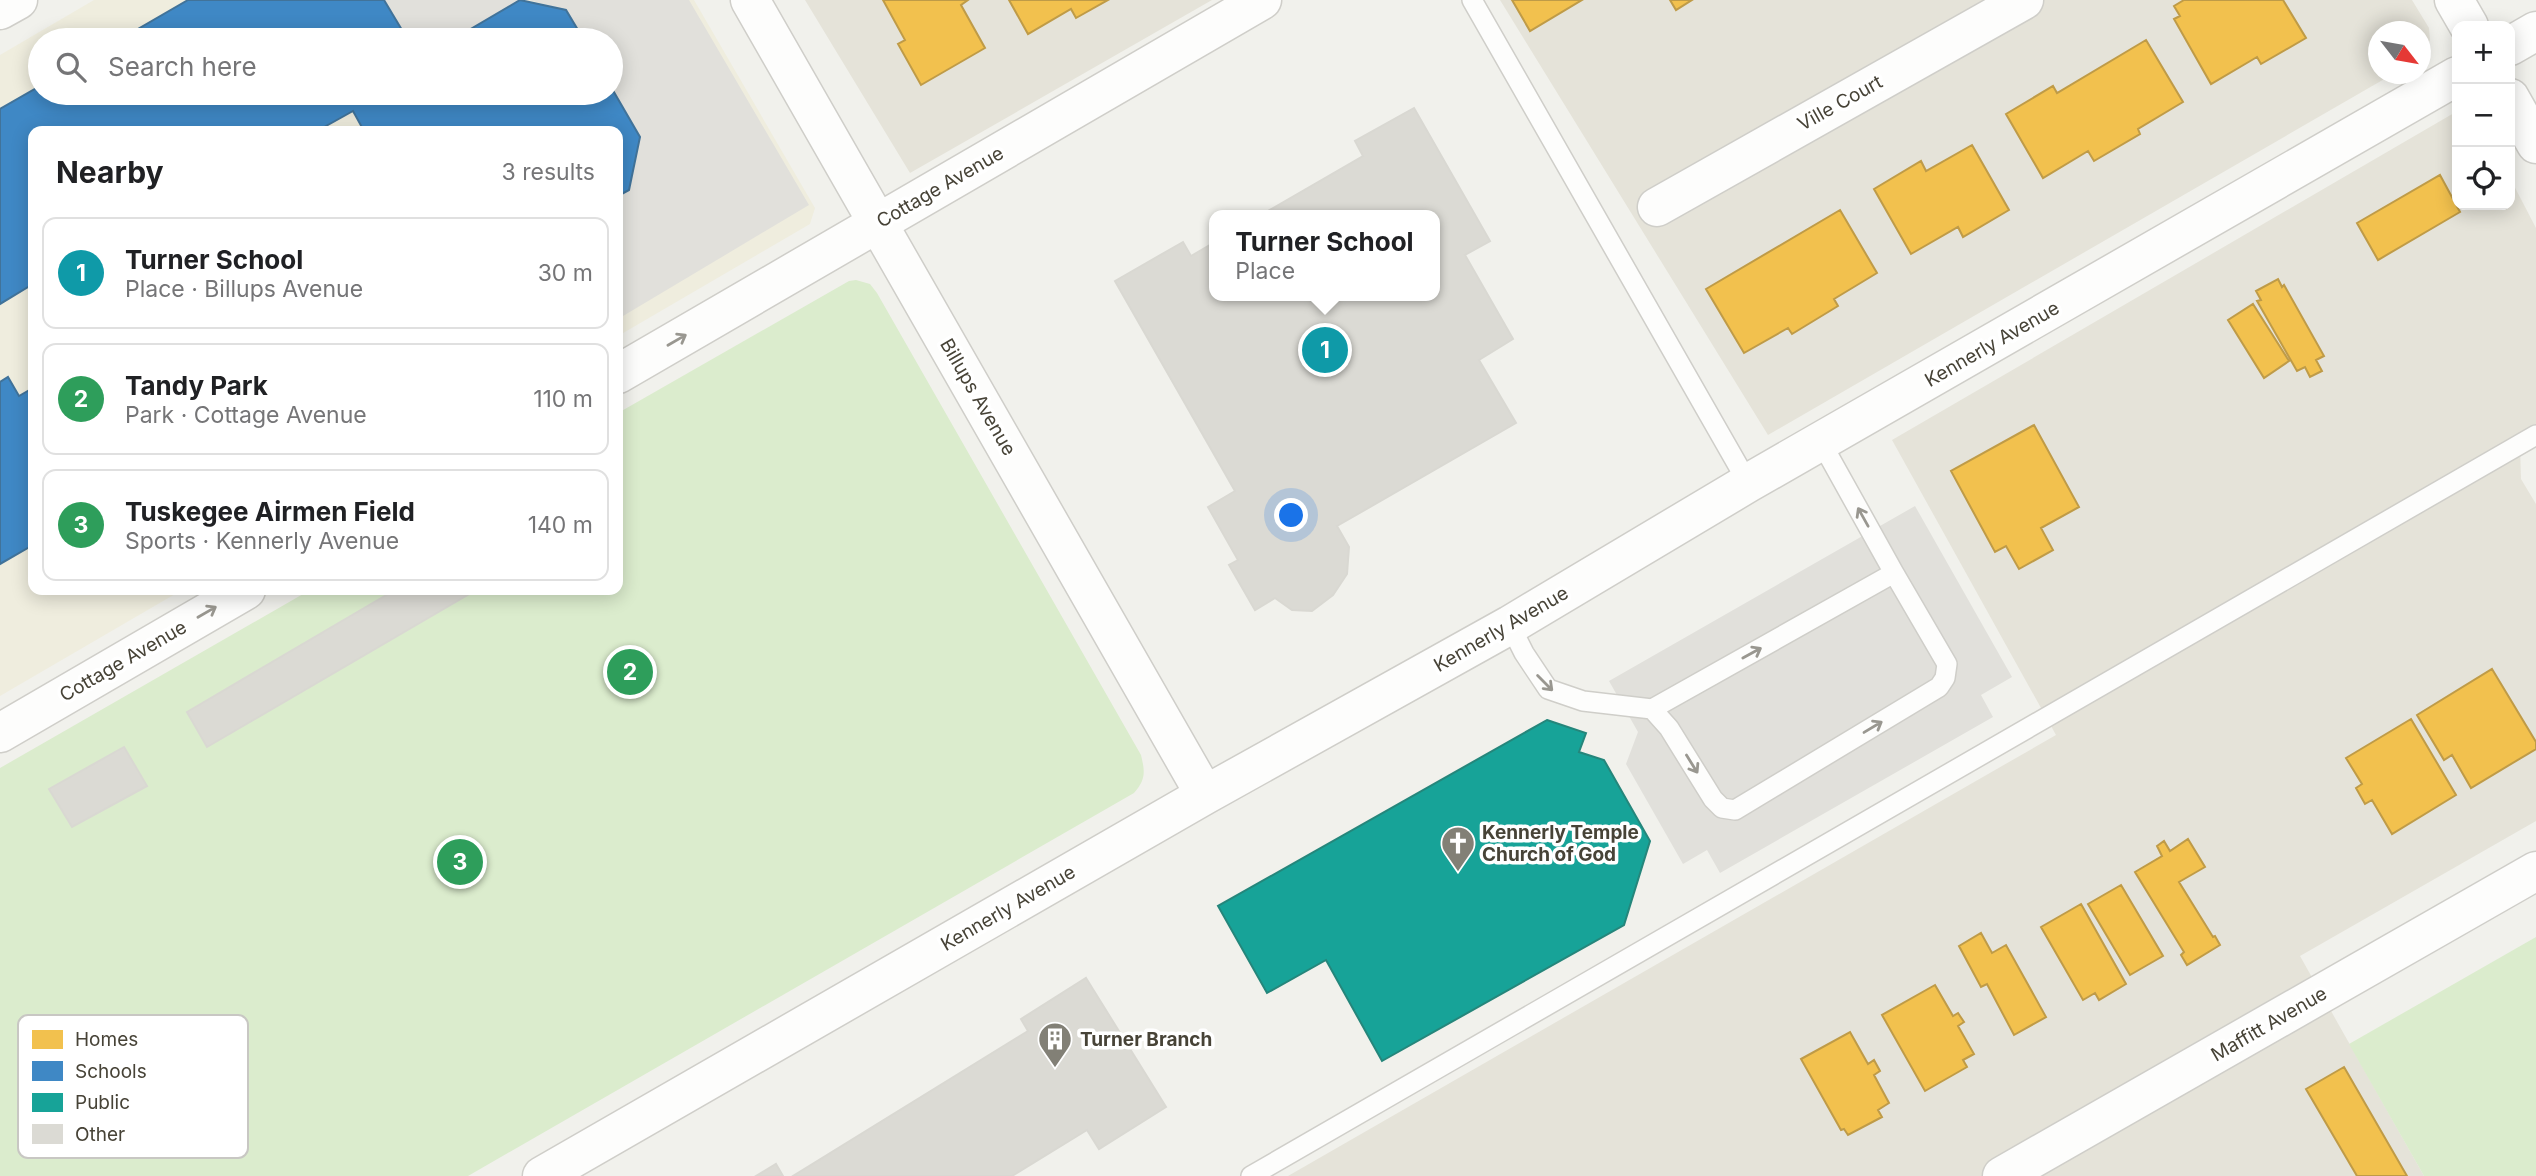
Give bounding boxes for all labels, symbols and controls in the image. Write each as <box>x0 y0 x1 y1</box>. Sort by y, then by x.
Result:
north arrow <box>2368 21 2431 84</box>
map controls <box>2452 21 2515 210</box>
button: + <box>2452 21 2515 84</box>
search box <box>28 28 623 105</box>
icon: search <box>52 48 90 86</box>
text: Search here <box>108 51 257 82</box>
street label: Ville Court <box>1794 70 1886 136</box>
button: − <box>2452 84 2515 147</box>
street label: Cottage Avenue <box>872 141 1008 233</box>
button: locate <box>2452 147 2515 210</box>
text: Nearby <box>56 154 164 190</box>
text: 3 results <box>502 158 595 186</box>
popup <box>1209 210 1440 301</box>
text: Turner School <box>1235 226 1414 257</box>
text: Turner School <box>125 244 303 275</box>
text: Place <box>1235 257 1295 285</box>
text: 1 <box>76 259 86 287</box>
text: 30 m <box>538 259 593 287</box>
text: Place · Billups Avenue <box>125 275 363 303</box>
street label: Kennerly Avenue <box>1921 296 2063 392</box>
pin: 1 <box>1302 324 1348 376</box>
one-way arrow <box>666 332 686 346</box>
street label: Billups Avenue <box>935 334 1021 460</box>
text: Tandy Park <box>125 370 268 401</box>
text: 2 <box>74 385 88 413</box>
text: 110 m <box>533 385 593 413</box>
text: Park · Cottage Avenue <box>125 401 367 429</box>
text: Tuskegee Airmen Field <box>125 496 415 527</box>
your location <box>1274 498 1308 532</box>
one-way arrow <box>1856 507 1869 528</box>
text: 3 <box>74 511 88 539</box>
text: 140 m <box>528 511 593 539</box>
text: Sports · Kennerly Avenue <box>125 527 399 555</box>
street label: Kennerly Avenue <box>1430 581 1572 677</box>
one-way arrow <box>197 605 217 619</box>
street label: Cottage Avenue <box>55 615 191 707</box>
pin: 2 <box>607 646 653 698</box>
one-way arrow <box>1741 646 1761 660</box>
one-way arrow <box>1536 674 1553 691</box>
one-way arrow <box>1862 720 1882 734</box>
one-way arrow <box>1685 754 1699 774</box>
place label: Kennerly Temple Church of God <box>1482 821 1639 866</box>
church icon: Kennerly Temple Church of God <box>1439 824 1477 873</box>
pin: 3 <box>437 836 483 888</box>
street label: Kennerly Avenue <box>937 860 1079 956</box>
street label: Maffitt Avenue <box>2207 982 2331 1066</box>
legend <box>18 1015 248 1158</box>
building icon: Turner Branch <box>1036 1020 1074 1069</box>
text: Homes <box>75 1028 138 1051</box>
place label: Turner Branch <box>1080 1028 1212 1051</box>
text: Schools <box>75 1060 147 1083</box>
text: Public <box>75 1091 130 1114</box>
text: Other <box>75 1123 125 1146</box>

